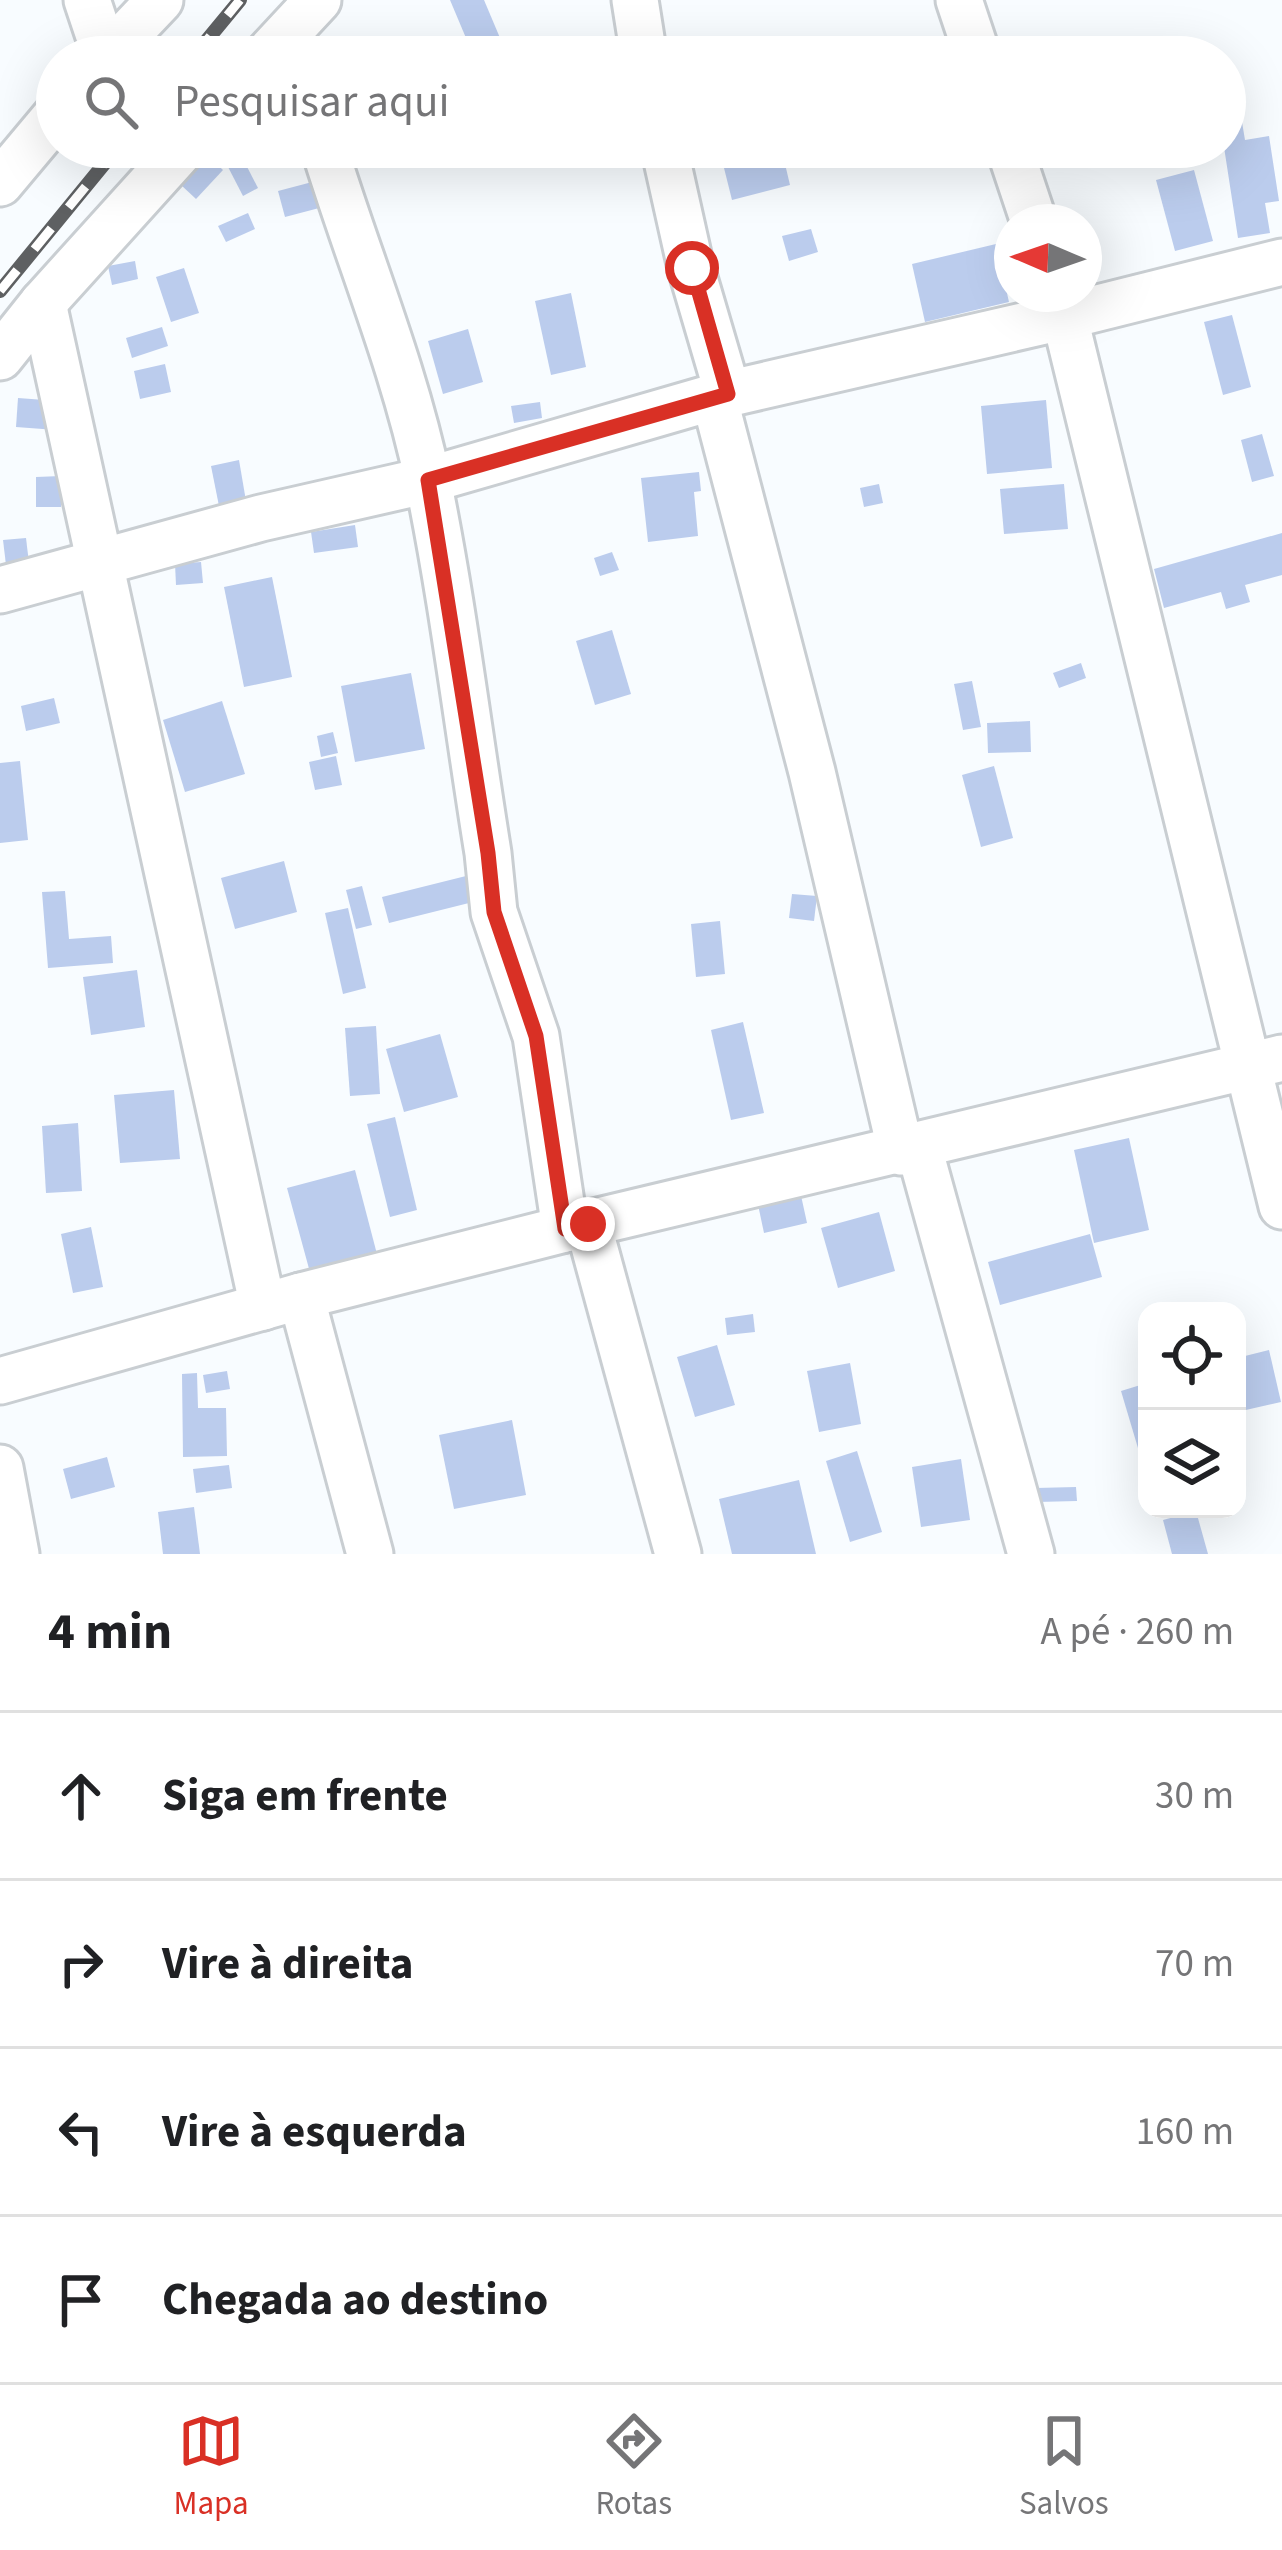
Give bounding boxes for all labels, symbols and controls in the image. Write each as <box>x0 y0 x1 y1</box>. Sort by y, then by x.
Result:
search box <box>36 36 1246 168</box>
icon: search <box>78 69 144 135</box>
text: Pesquisar aqui <box>174 70 449 134</box>
north arrow <box>994 204 1102 312</box>
route start <box>665 241 719 295</box>
route end <box>561 1197 615 1251</box>
map controls <box>1138 1302 1246 1518</box>
button: locate <box>1138 1302 1246 1410</box>
button: layers <box>1138 1410 1246 1518</box>
text: 4 min <box>48 1596 172 1668</box>
text: A pé · 260 m <box>1040 1604 1234 1660</box>
icon: ahead <box>48 1763 114 1829</box>
text: Siga em frente <box>162 1764 448 1828</box>
text: 30 m <box>1155 1768 1234 1824</box>
icon: right <box>48 1931 114 1997</box>
text: Vire à direita <box>162 1932 413 1996</box>
text: 70 m <box>1155 1936 1234 1992</box>
icon: left <box>48 2099 114 2165</box>
text: Vire à esquerda <box>162 2100 467 2164</box>
text: 160 m <box>1136 2104 1234 2160</box>
icon: arrive <box>48 2267 114 2333</box>
text: Chegada ao destino <box>162 2268 548 2332</box>
tab: Mapa <box>173 2408 249 2527</box>
tab: Rotas <box>595 2408 672 2527</box>
tab: Salvos <box>1019 2408 1109 2527</box>

